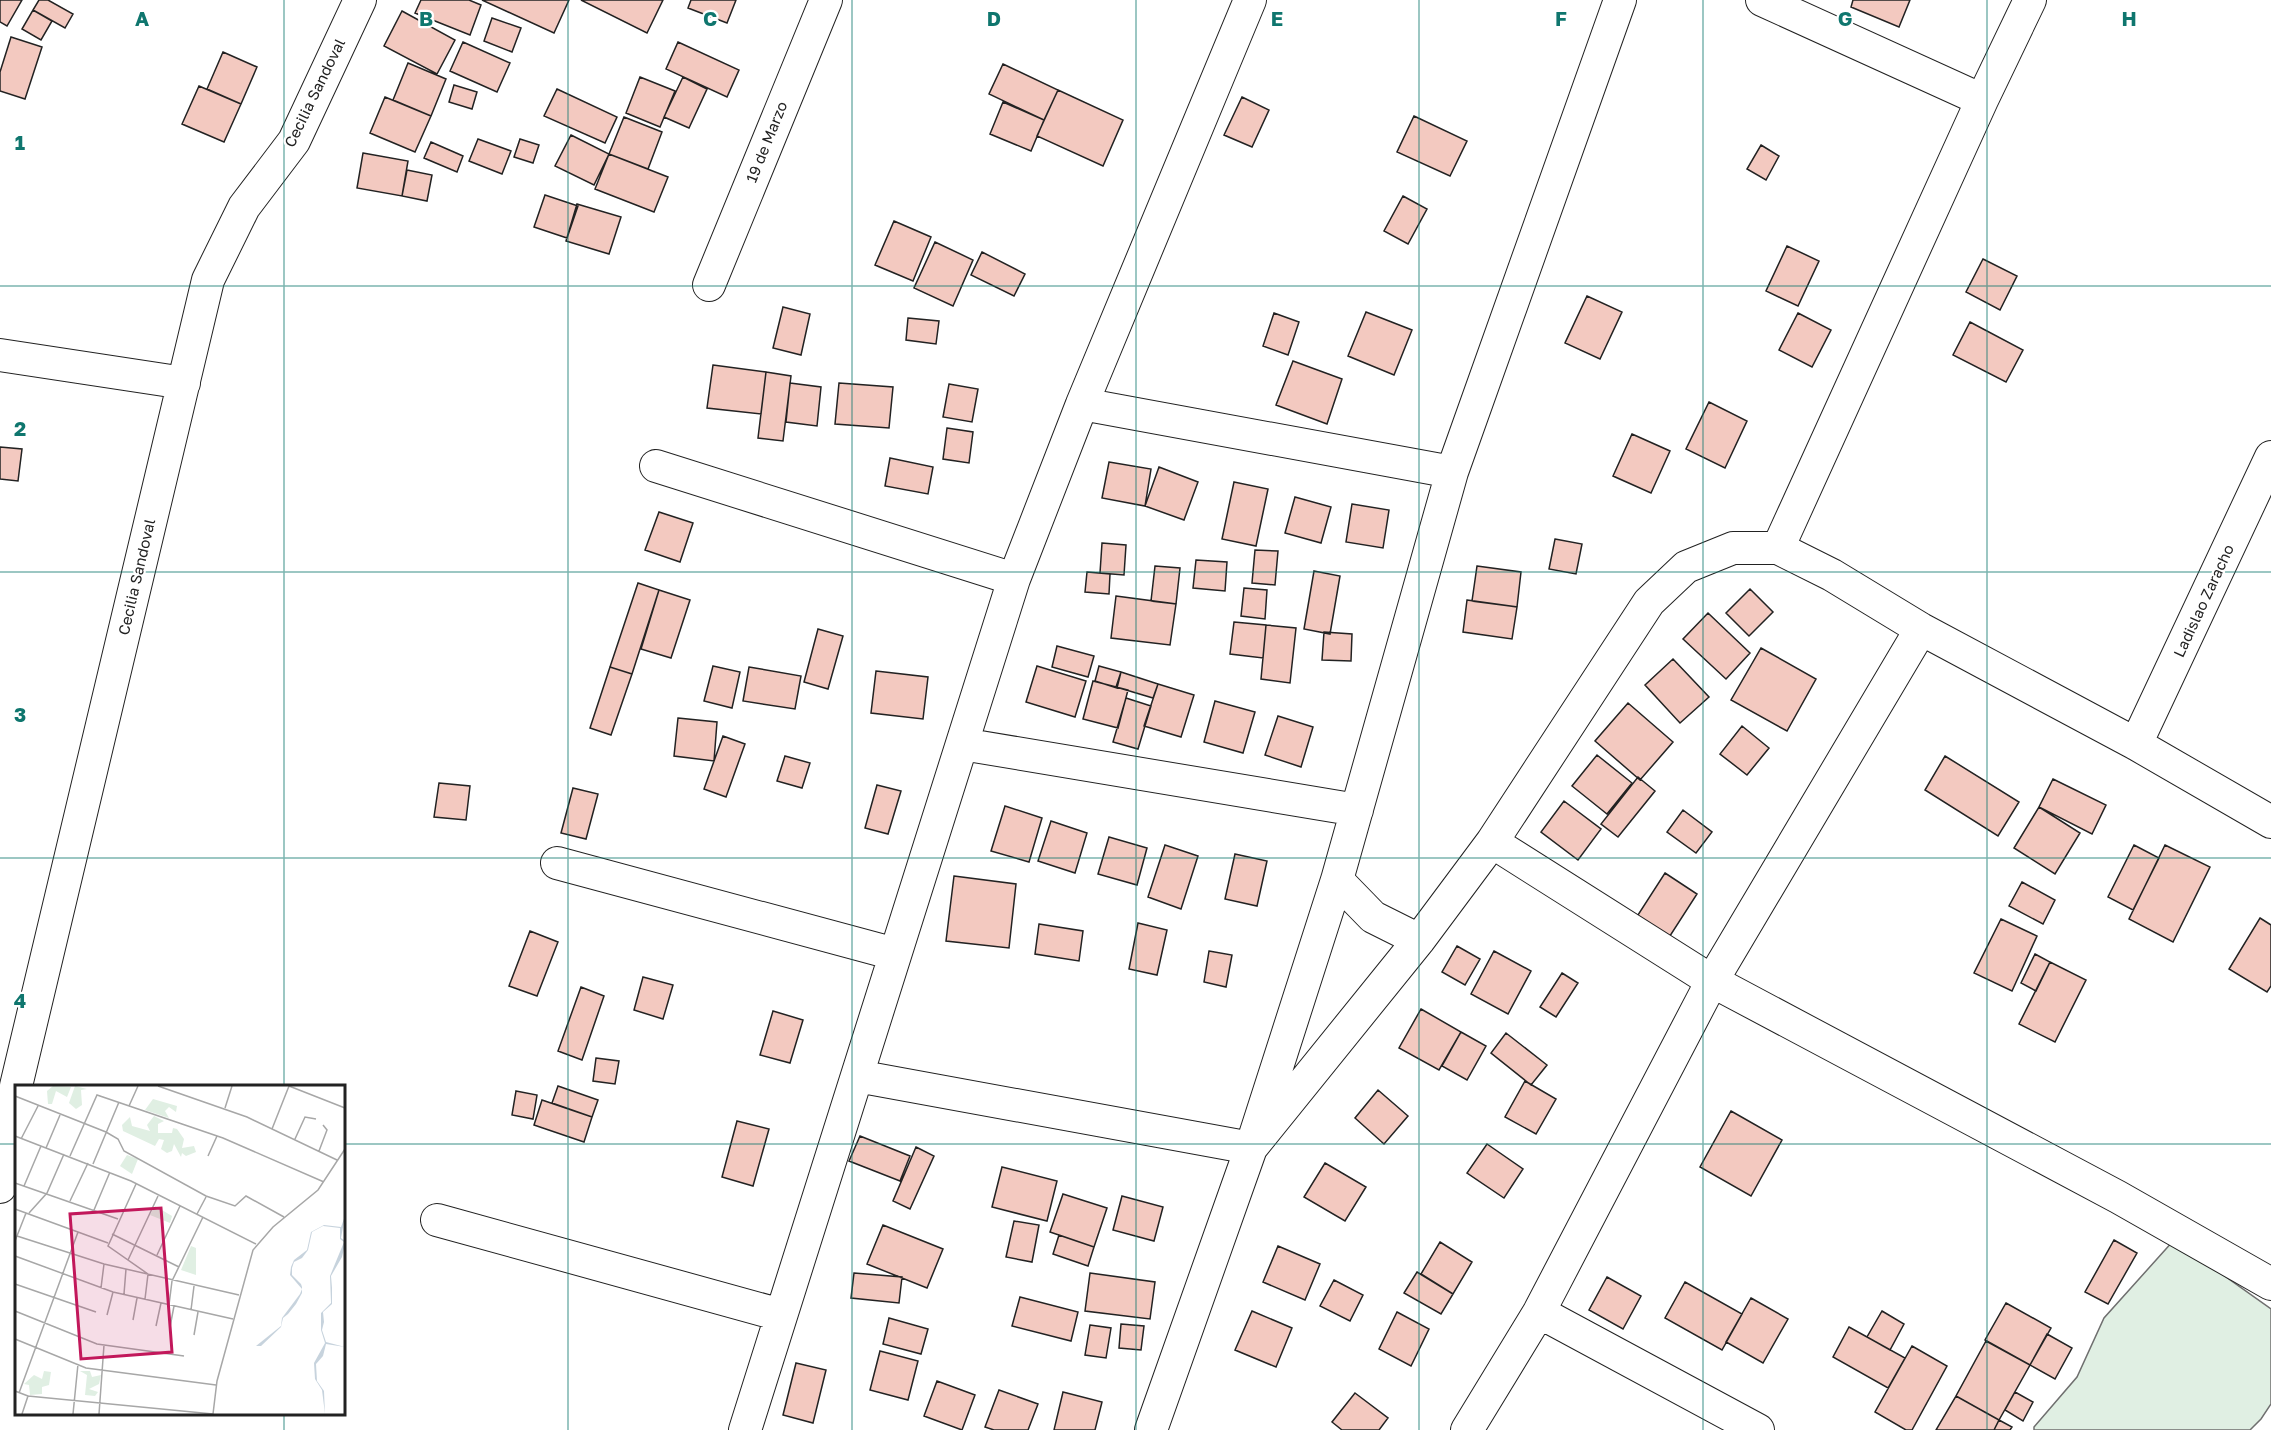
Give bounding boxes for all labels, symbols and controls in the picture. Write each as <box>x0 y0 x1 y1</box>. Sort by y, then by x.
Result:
text: A <box>135 6 149 30</box>
text: B <box>419 6 433 30</box>
text: C <box>703 6 717 30</box>
text: D <box>987 6 1001 30</box>
text: E <box>1271 6 1283 30</box>
text: F <box>1555 6 1567 30</box>
text: G <box>1838 6 1852 30</box>
text: H <box>2121 6 2137 30</box>
street label: Cecilia Sandoval <box>280 35 348 150</box>
street label: 19 de Marzo <box>742 98 790 185</box>
text: 1 <box>15 130 25 154</box>
text: 2 <box>14 416 26 440</box>
street label: Cecilia Sandoval <box>114 517 158 637</box>
street label: Ladislao Zaracho <box>2169 541 2237 660</box>
text: 3 <box>14 702 26 726</box>
text: 4 <box>14 988 26 1012</box>
inset map <box>15 1085 345 1415</box>

